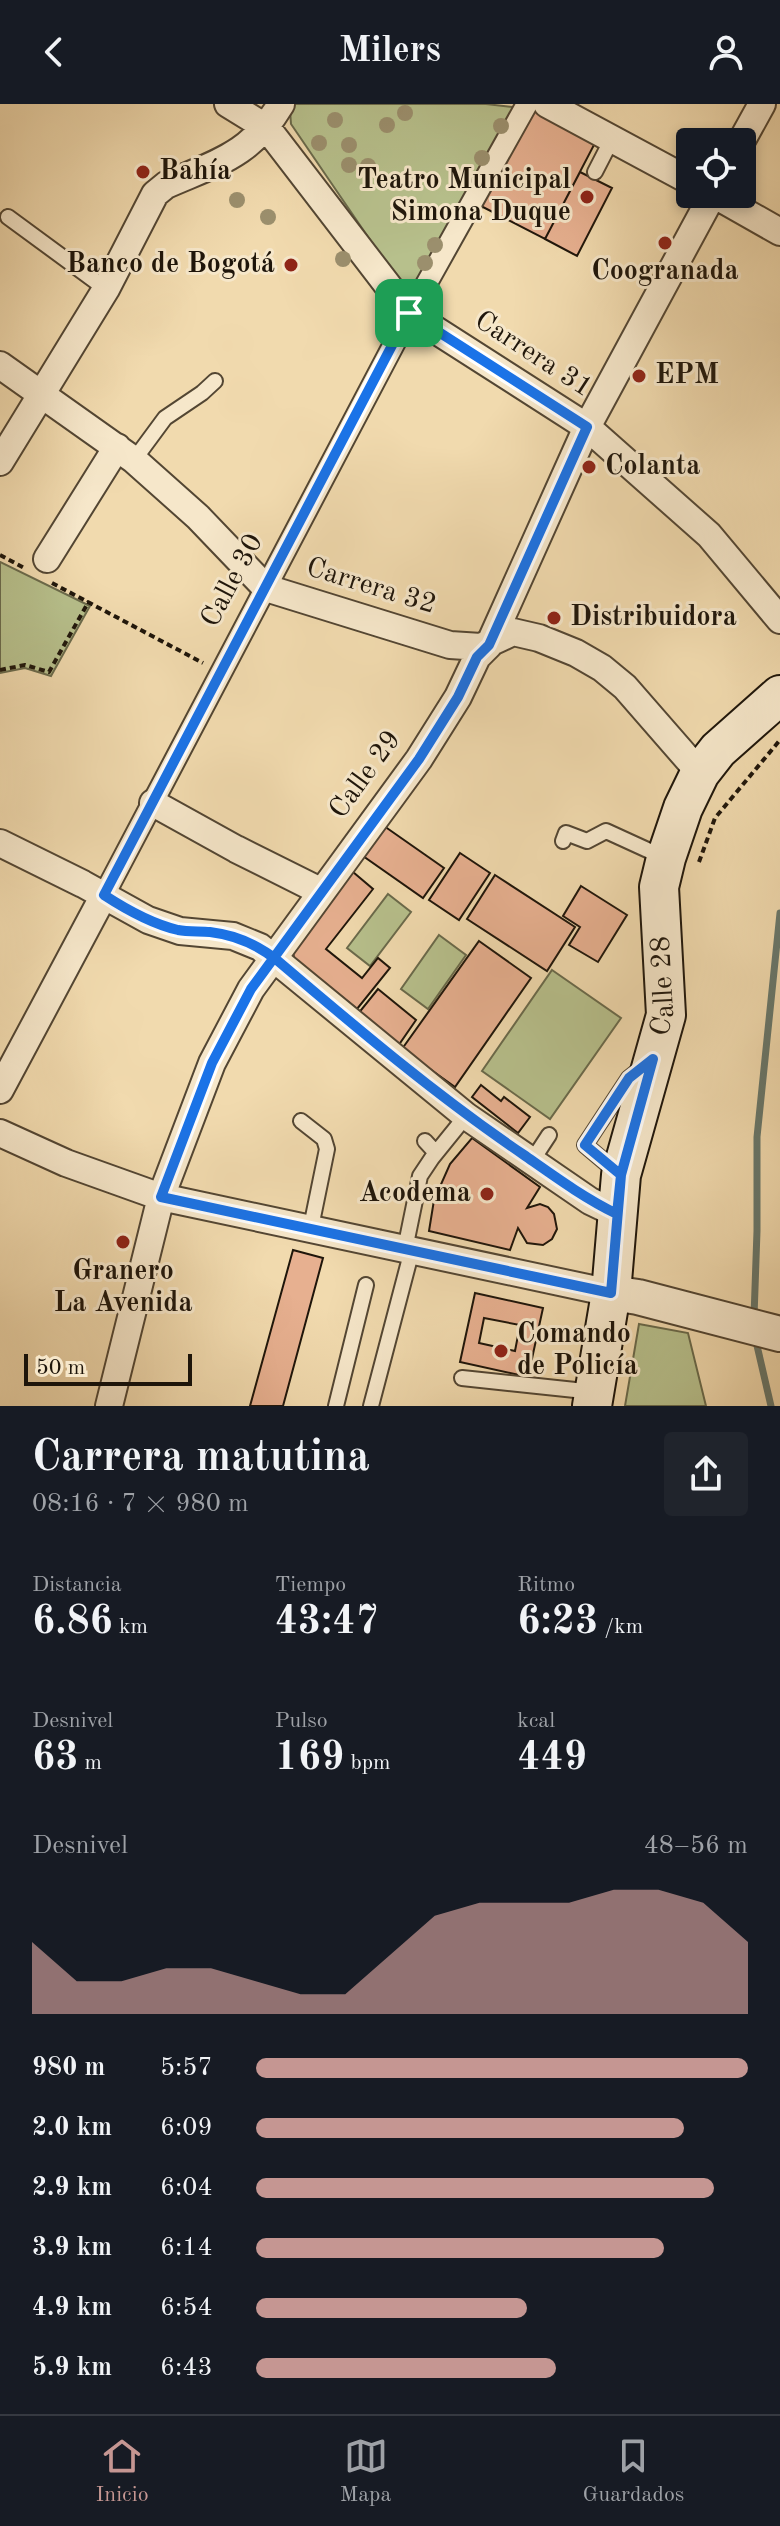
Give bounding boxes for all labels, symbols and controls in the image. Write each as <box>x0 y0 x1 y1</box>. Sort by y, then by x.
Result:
icon: back <box>32 30 76 74</box>
icon: person <box>704 30 748 74</box>
text: Milers <box>339 34 441 70</box>
map controls <box>676 128 756 208</box>
button: locate <box>676 128 756 208</box>
place label: Bahía <box>159 158 231 186</box>
marker: Bahía <box>134 163 152 181</box>
place label: Teatro Municipal Simona Duque <box>357 167 571 227</box>
marker: Teatro Municipal Simona Duque <box>578 188 596 206</box>
marker: Coogranada <box>656 234 674 252</box>
place label: Banco de Bogotá <box>66 251 275 279</box>
marker: Banco de Bogotá <box>282 256 300 274</box>
place label: Coogranada <box>591 258 739 286</box>
pin <box>375 279 443 347</box>
icon: arrive <box>387 291 431 335</box>
street label: Carrera 31 <box>469 307 597 403</box>
place label: EPM <box>655 362 719 390</box>
marker: EPM <box>630 367 648 385</box>
place label: Colanta <box>605 453 700 481</box>
marker: Colanta <box>580 458 598 476</box>
street label: Calle 30 <box>197 530 269 632</box>
street label: Carrera 32 <box>303 554 439 620</box>
place label: Distribuidora <box>570 604 737 632</box>
marker: Distribuidora <box>545 609 563 627</box>
street label: Calle 29 <box>325 726 407 824</box>
street label: Calle 28 <box>647 935 680 1040</box>
place label: Acodema <box>359 1180 471 1208</box>
marker: Acodema <box>478 1185 496 1203</box>
marker: Granero La Avenida <box>114 1233 132 1251</box>
place label: Granero La Avenida <box>53 1258 193 1318</box>
place label: Comando de Policía <box>517 1321 638 1381</box>
marker: Comando de Policía <box>492 1342 510 1360</box>
scale bar <box>24 1350 192 1386</box>
text: 50 m <box>36 1357 85 1379</box>
button: share <box>664 1432 748 1516</box>
text: Carrera matutina <box>32 1436 370 1480</box>
text: 08:16 · 7 × 980 m <box>32 1491 249 1517</box>
text: Distancia <box>32 1574 122 1596</box>
text: Tiempo <box>275 1574 346 1596</box>
text: Ritmo <box>517 1574 575 1596</box>
text: 6.86 <box>32 1603 113 1643</box>
text: 43:47 <box>275 1603 379 1643</box>
text: 6:23 <box>517 1603 598 1643</box>
text: km <box>113 1616 148 1638</box>
text: /km <box>598 1616 643 1638</box>
text: Desnivel <box>32 1710 113 1732</box>
text: Pulso <box>275 1710 328 1732</box>
text: kcal <box>517 1710 555 1732</box>
text: 63 <box>32 1739 78 1779</box>
text: 169 <box>275 1739 344 1779</box>
text: 449 <box>517 1739 587 1779</box>
text: m <box>78 1752 102 1774</box>
text: bpm <box>344 1752 391 1774</box>
text: Desnivel <box>32 1833 128 1859</box>
text: 48–56 m <box>644 1833 748 1859</box>
text: 980 m <box>32 2055 105 2081</box>
text: 5:57 <box>160 2055 213 2081</box>
text: 2.0 km <box>32 2115 112 2141</box>
text: 6:09 <box>160 2115 213 2141</box>
text: 2.9 km <box>32 2175 112 2201</box>
text: 6:04 <box>160 2175 213 2201</box>
text: 3.9 km <box>32 2235 112 2261</box>
text: 6:14 <box>160 2235 213 2261</box>
text: 4.9 km <box>32 2295 112 2321</box>
text: 6:54 <box>160 2295 213 2321</box>
text: 5.9 km <box>32 2355 112 2381</box>
text: 6:43 <box>160 2355 213 2381</box>
tab: Inicio <box>96 2434 149 2509</box>
tab: Mapa <box>340 2434 391 2509</box>
tab: Guardados <box>583 2434 684 2509</box>

